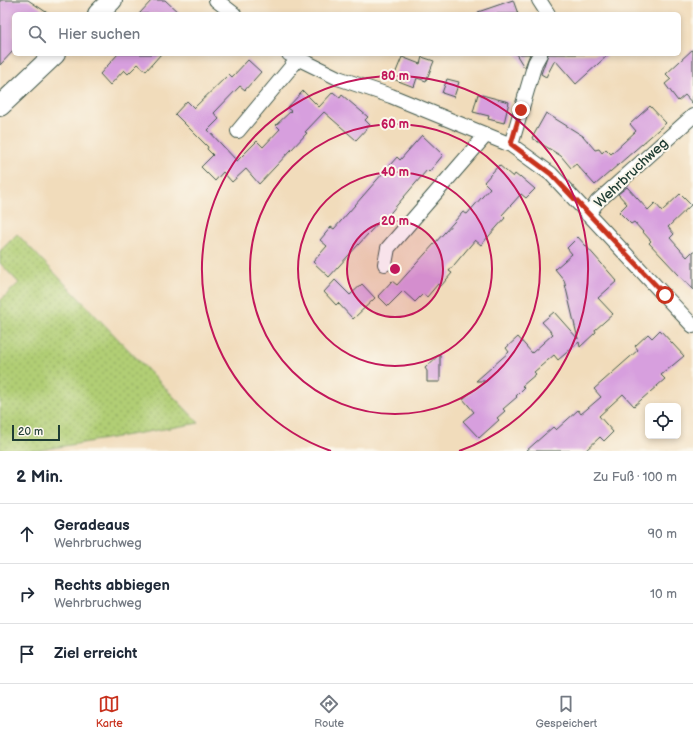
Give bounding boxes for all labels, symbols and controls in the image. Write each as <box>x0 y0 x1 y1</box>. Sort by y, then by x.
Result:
search box <box>12 12 681 56</box>
icon: search <box>26 23 48 45</box>
text: Hier suchen <box>58 25 140 44</box>
text: 80 m <box>381 69 409 84</box>
route end <box>512 101 530 119</box>
text: 60 m <box>381 117 409 132</box>
street label: Wehrbruchweg <box>591 135 671 211</box>
text: 40 m <box>381 165 409 180</box>
text: 20 m <box>381 214 409 229</box>
centre of rings <box>388 262 402 276</box>
route start <box>656 286 674 304</box>
map controls <box>645 403 681 439</box>
button: locate <box>645 403 681 439</box>
scale bar <box>12 423 60 442</box>
text: 20 m <box>18 425 43 438</box>
text: 2 Min. <box>16 467 63 487</box>
text: Zu Fuß · 100 m <box>593 469 677 485</box>
text: Geradeaus <box>54 516 130 535</box>
icon: ahead <box>16 523 38 545</box>
text: 90 m <box>648 526 677 542</box>
text: Wehrbruchweg <box>54 535 142 551</box>
text: Rechts abbiegen <box>54 576 170 595</box>
icon: right <box>16 583 38 605</box>
text: 10 m <box>650 586 677 602</box>
text: Wehrbruchweg <box>54 595 142 611</box>
icon: arrive <box>16 643 38 665</box>
text: Ziel erreicht <box>54 644 137 663</box>
tab: Karte <box>96 693 123 730</box>
tab: Route <box>314 693 344 730</box>
tab: Gespeichert <box>536 693 597 730</box>

